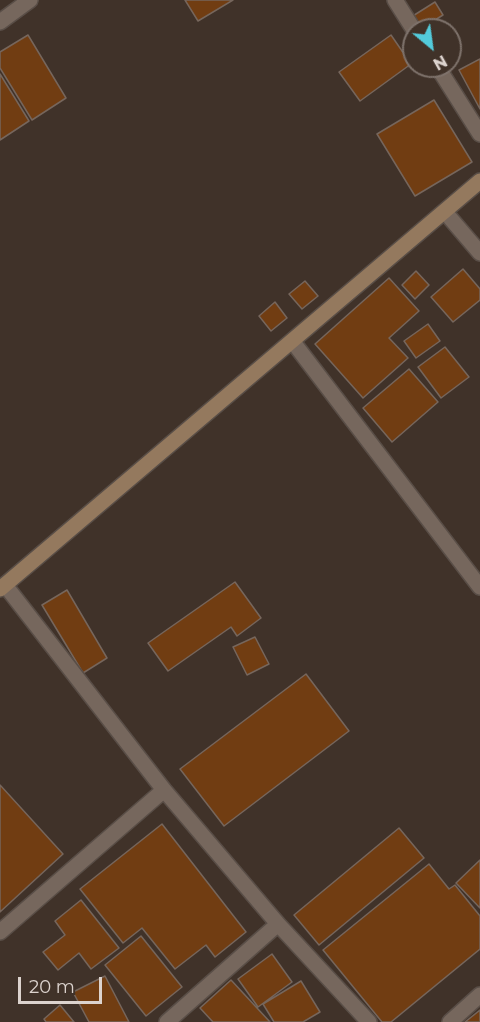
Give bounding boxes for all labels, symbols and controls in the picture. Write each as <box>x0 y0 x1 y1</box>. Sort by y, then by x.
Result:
north arrow <box>402 18 462 78</box>
text: N <box>430 51 450 74</box>
scale bar <box>21 965 105 1003</box>
text: 20 m <box>29 976 75 998</box>

